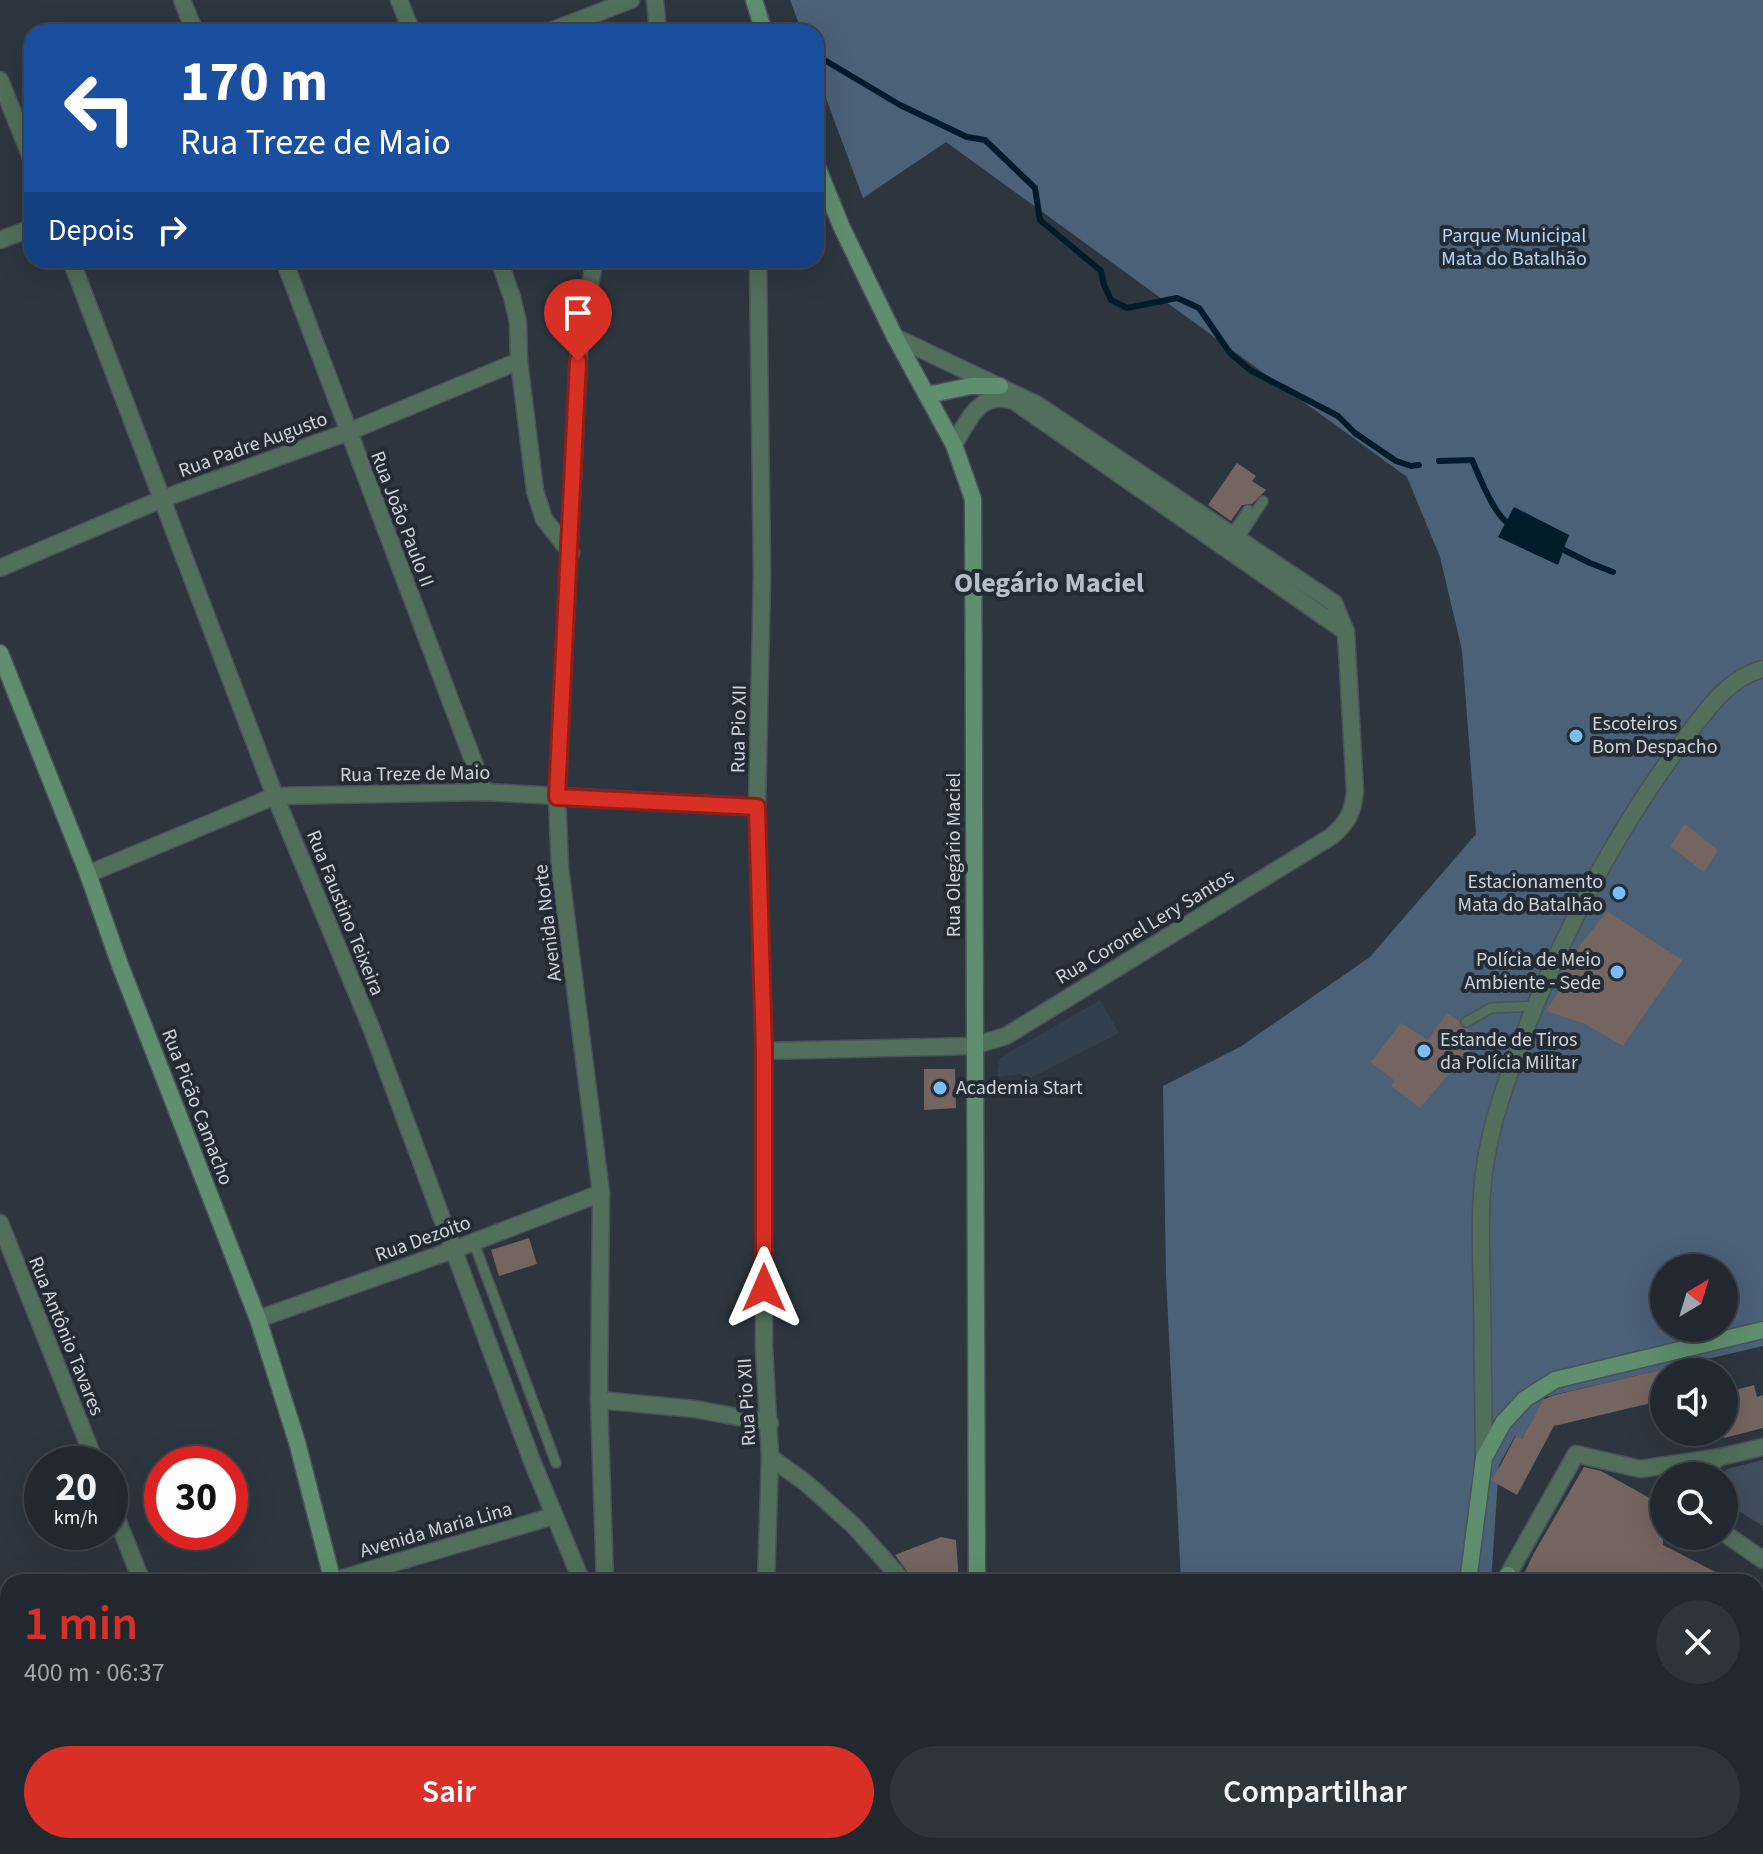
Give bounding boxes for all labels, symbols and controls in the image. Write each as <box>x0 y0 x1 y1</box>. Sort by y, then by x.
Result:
text: 170 m <box>180 43 328 122</box>
icon: left <box>48 56 152 160</box>
text: Rua Treze de Maio <box>180 117 451 168</box>
icon: right <box>150 208 194 252</box>
text: Depois <box>48 209 134 252</box>
park label: Parque Municipal Mata do Batalhão <box>1441 222 1587 273</box>
pin <box>544 279 612 361</box>
icon: arrive <box>556 291 600 335</box>
street label: Rua Padre Augusto <box>175 405 331 485</box>
street label: Rua João Paulo II <box>363 447 441 591</box>
district label: Olegário Maciel <box>954 563 1144 603</box>
street label: Rua Pio XII <box>724 685 754 773</box>
place label: Escoteiros Bom Despacho <box>1592 710 1718 761</box>
marker: Escoteiros Bom Despacho <box>1567 727 1585 745</box>
street label: Rua Treze de Maio <box>340 759 490 789</box>
street label: Rua Olegário Maciel <box>940 773 968 937</box>
street label: Rua Faustino Teixeira <box>299 826 391 1000</box>
street label: Avenida Norte <box>527 863 569 983</box>
street label: Rua Coronel Lery Santos <box>1050 863 1240 991</box>
place label: Estacionamento Mata do Batalhão <box>1457 868 1603 919</box>
marker: Estacionamento Mata do Batalhão <box>1610 884 1628 902</box>
place label: Polícia de Meio Ambiente - Sede <box>1464 946 1601 997</box>
marker: Polícia de Meio Ambiente - Sede <box>1608 963 1626 981</box>
street label: Rua Picão Camacho <box>154 1025 240 1189</box>
place label: Estande de Tiros da Polícia Militar <box>1440 1026 1578 1077</box>
marker: Estande de Tiros da Polícia Militar <box>1415 1042 1433 1060</box>
place label: Academia Start <box>956 1074 1083 1102</box>
marker: Academia Start <box>931 1079 949 1097</box>
street label: Rua Dezoito <box>371 1209 475 1269</box>
position arrow <box>722 1246 806 1330</box>
street label: Rua Antônio Tavares <box>21 1252 111 1420</box>
north arrow <box>1650 1254 1738 1342</box>
map controls <box>1650 1254 1738 1550</box>
street label: Rua Pio XII <box>731 1357 763 1447</box>
button: sound <box>1650 1358 1738 1446</box>
speed limit sign: 30 <box>144 1446 248 1550</box>
text: 20 <box>55 1459 97 1516</box>
button: search <box>1650 1462 1738 1550</box>
street label: Avenida Maria Lina <box>357 1495 515 1565</box>
text: km/h <box>54 1504 98 1532</box>
text: 1 min <box>24 1590 138 1658</box>
button: close <box>1656 1600 1740 1684</box>
text: 400 m · 06:37 <box>24 1654 165 1691</box>
button: Sair <box>24 1746 874 1838</box>
button: Compartilhar <box>890 1746 1740 1838</box>

